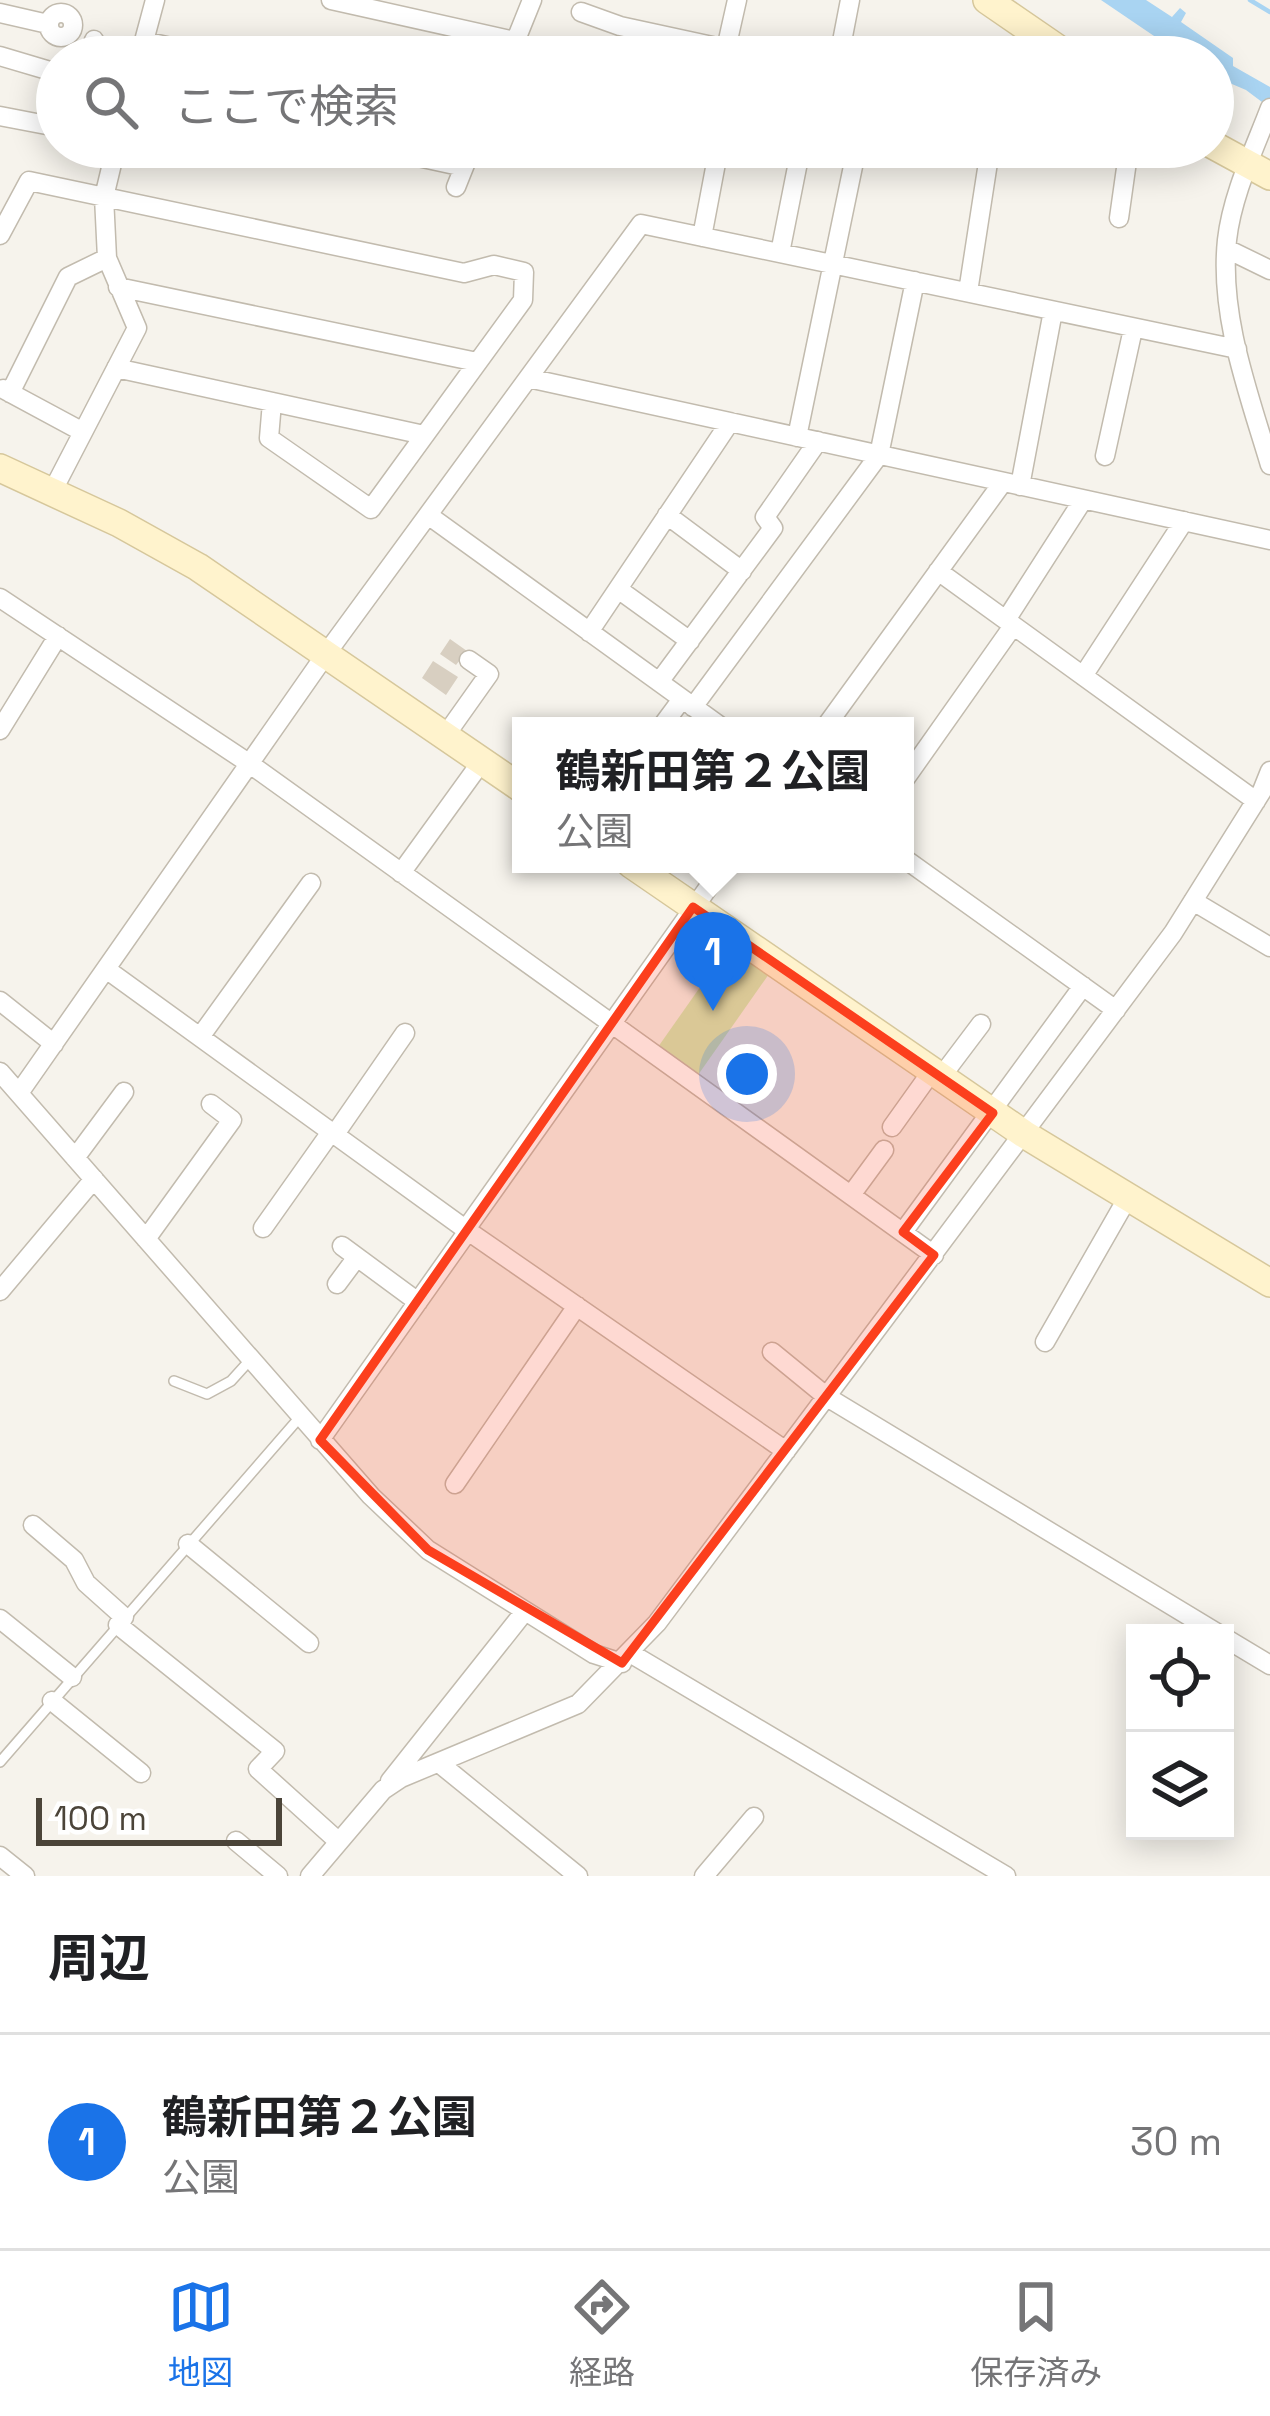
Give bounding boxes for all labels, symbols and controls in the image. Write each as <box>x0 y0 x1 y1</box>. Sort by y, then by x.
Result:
search box <box>36 36 1234 168</box>
icon: search <box>78 69 144 135</box>
text: ここで検索 <box>174 78 399 135</box>
popup <box>512 717 914 873</box>
text: 鶴新田第２公園 <box>555 743 871 800</box>
text: 公園 <box>555 807 634 856</box>
pin: 1 <box>674 912 752 1011</box>
your location <box>717 1044 777 1104</box>
map controls <box>1126 1624 1234 1840</box>
button: locate <box>1126 1624 1234 1732</box>
button: layers <box>1126 1732 1234 1840</box>
scale bar <box>36 1792 282 1845</box>
text: 100 m <box>54 1798 147 1840</box>
text: 周辺 <box>48 1926 150 1991</box>
text: 鶴新田第２公園 <box>162 2089 477 2146</box>
text: 1 <box>78 2117 96 2166</box>
text: 30 m <box>1130 2117 1222 2166</box>
text: 公園 <box>162 2153 240 2202</box>
tab: 地図 <box>168 2274 234 2394</box>
tab: 経路 <box>569 2274 635 2394</box>
tab: 保存済み <box>970 2274 1102 2394</box>

